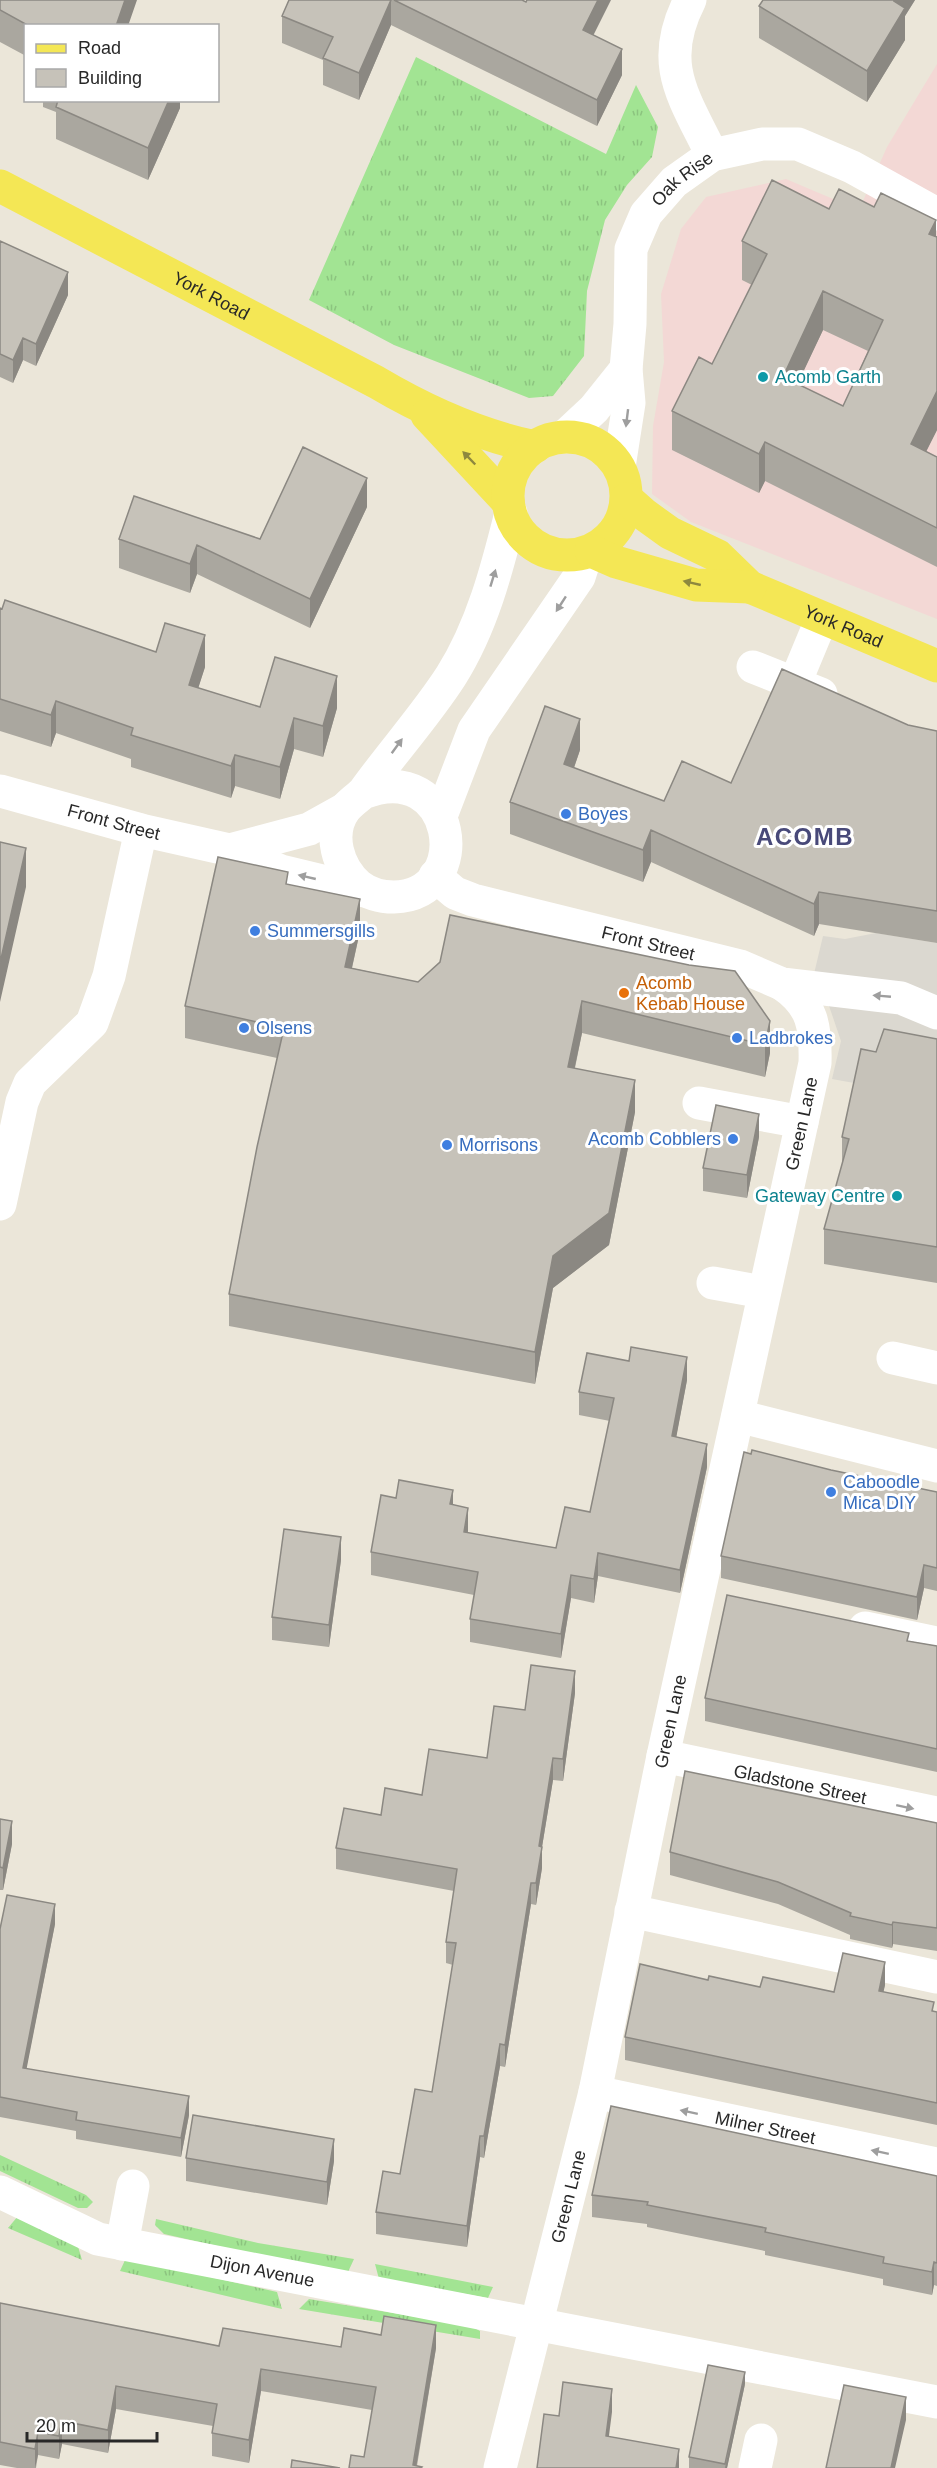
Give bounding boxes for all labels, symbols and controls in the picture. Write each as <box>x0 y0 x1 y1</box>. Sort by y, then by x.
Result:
legend <box>24 24 219 102</box>
text: Road <box>78 38 121 58</box>
text: Building <box>78 68 142 88</box>
street label: Oak Rise <box>648 148 717 210</box>
street label: York Road <box>169 268 253 324</box>
place label: Acomb Garth <box>775 367 881 387</box>
marker: Acomb Garth <box>756 370 770 384</box>
one-way arrow <box>622 409 632 428</box>
one-way arrow <box>463 451 476 466</box>
one-way arrow <box>489 569 498 587</box>
one-way arrow <box>682 577 701 587</box>
one-way arrow <box>555 596 567 612</box>
street label: York Road <box>801 601 886 652</box>
one-way arrow <box>391 738 403 754</box>
street label: Front Street <box>65 800 162 844</box>
place label: Boyes <box>578 804 628 824</box>
marker: Boyes <box>559 807 573 821</box>
district label: ACOMB <box>756 823 854 850</box>
one-way arrow <box>298 872 317 882</box>
place label: Summersgills <box>267 921 375 941</box>
street label: Front Street <box>600 922 697 964</box>
marker: Summersgills <box>248 924 262 938</box>
place label: Acomb Kebab House <box>636 973 745 1014</box>
marker: Acomb Kebab House <box>617 986 631 1000</box>
one-way arrow <box>872 991 891 1001</box>
place label: Olsens <box>256 1018 312 1038</box>
marker: Olsens <box>237 1021 251 1035</box>
place label: Ladbrokes <box>749 1028 833 1048</box>
marker: Ladbrokes <box>730 1031 744 1045</box>
street label: Green Lane <box>782 1075 822 1172</box>
place label: Acomb Cobblers <box>588 1129 721 1149</box>
marker: Acomb Cobblers <box>726 1132 740 1146</box>
place label: Morrisons <box>459 1135 538 1155</box>
marker: Morrisons <box>440 1138 454 1152</box>
place label: Gateway Centre <box>755 1186 885 1206</box>
marker: Gateway Centre <box>890 1189 904 1203</box>
place label: Caboodle Mica DIY <box>843 1472 920 1513</box>
marker: Caboodle Mica DIY <box>824 1485 838 1499</box>
street label: Green Lane <box>651 1673 691 1770</box>
street label: Gladstone Street <box>732 1761 868 1808</box>
one-way arrow <box>896 1803 915 1812</box>
one-way arrow <box>679 2107 698 2116</box>
street label: Milner Street <box>713 2108 817 2148</box>
one-way arrow <box>870 2147 889 2156</box>
street label: Green Lane <box>547 2148 590 2245</box>
street label: Dijon Avenue <box>208 2251 316 2291</box>
scale bar <box>27 2405 158 2443</box>
text: 20 m <box>36 2416 76 2436</box>

